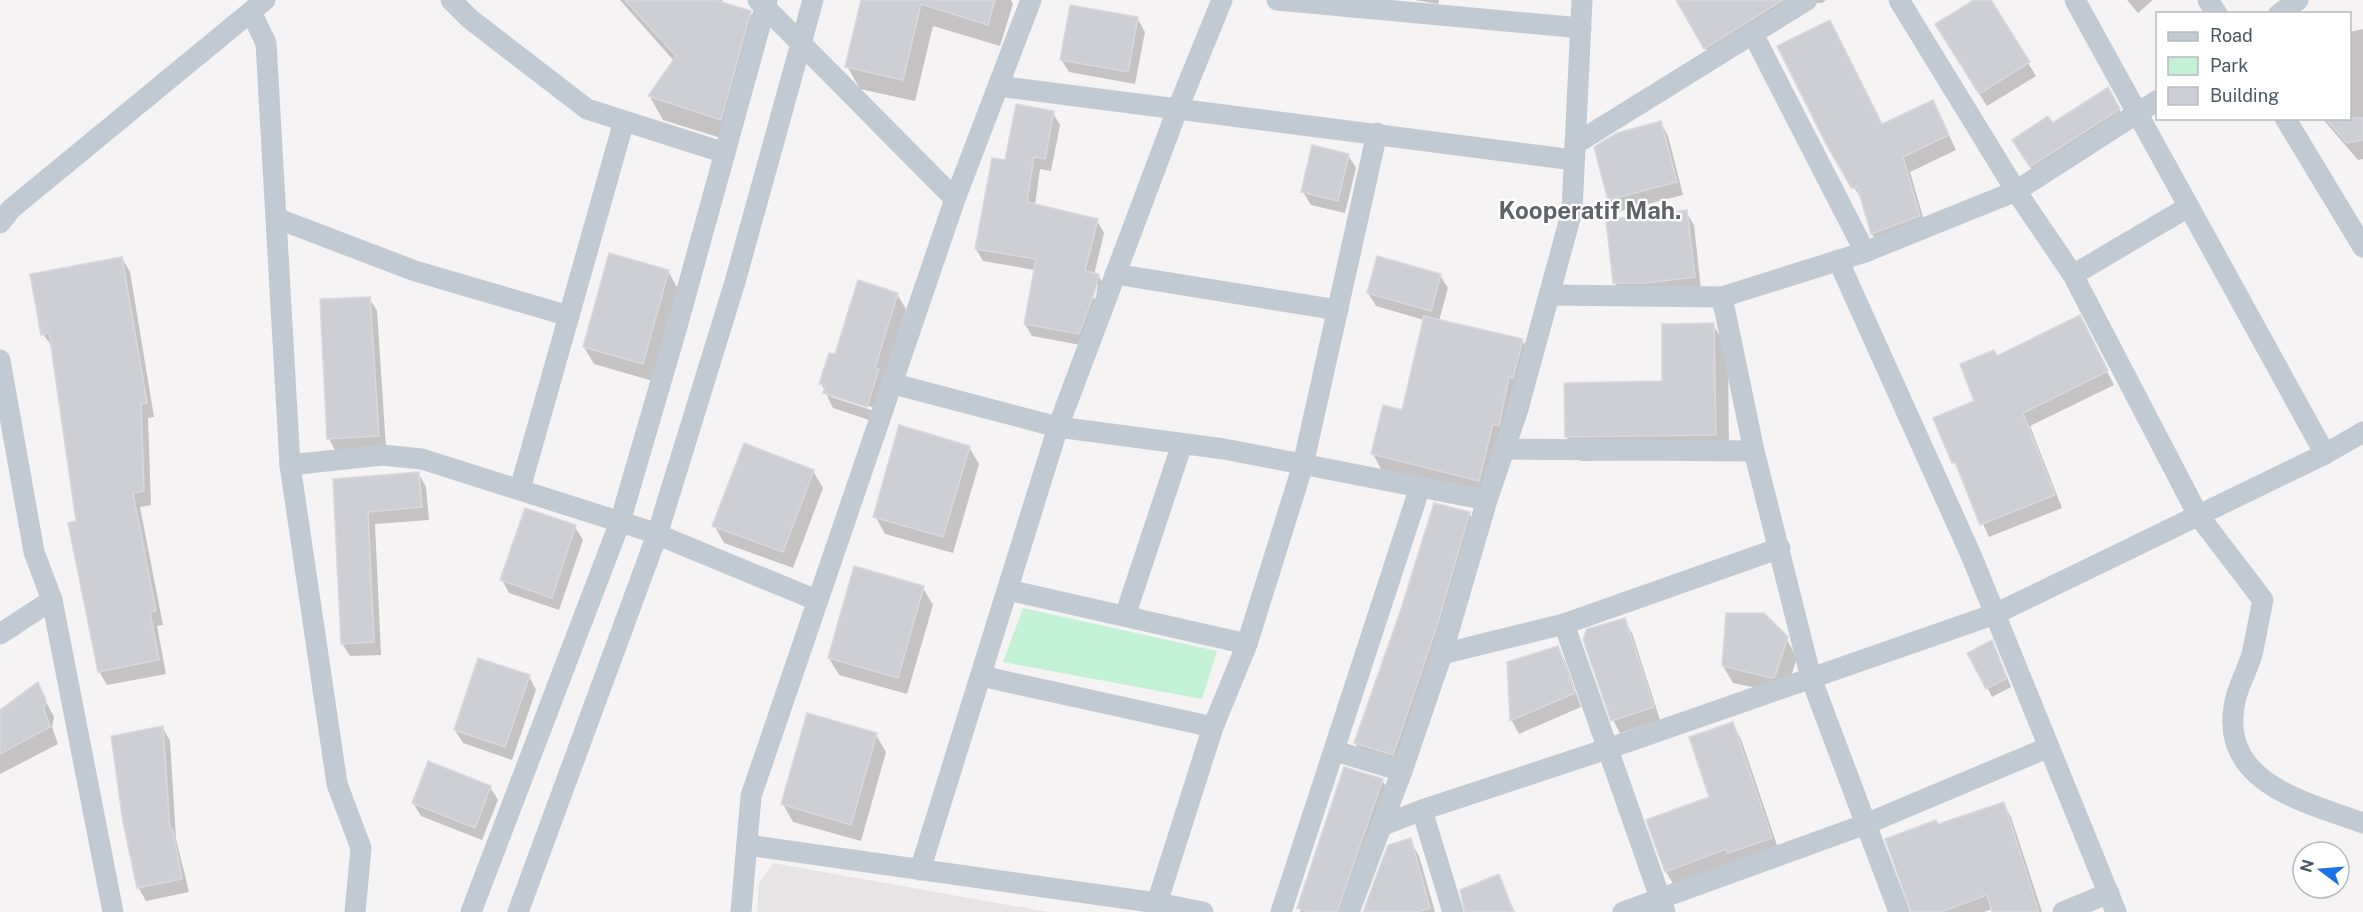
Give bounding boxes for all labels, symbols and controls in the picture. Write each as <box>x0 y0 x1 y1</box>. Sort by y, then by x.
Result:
legend <box>2156 12 2351 120</box>
text: Road <box>2210 25 2253 46</box>
text: Park <box>2210 55 2248 76</box>
text: Building <box>2210 85 2279 106</box>
district label: Kooperatif Mah. <box>1499 196 1681 224</box>
north arrow <box>2291 840 2351 900</box>
text: N <box>2296 857 2318 875</box>

